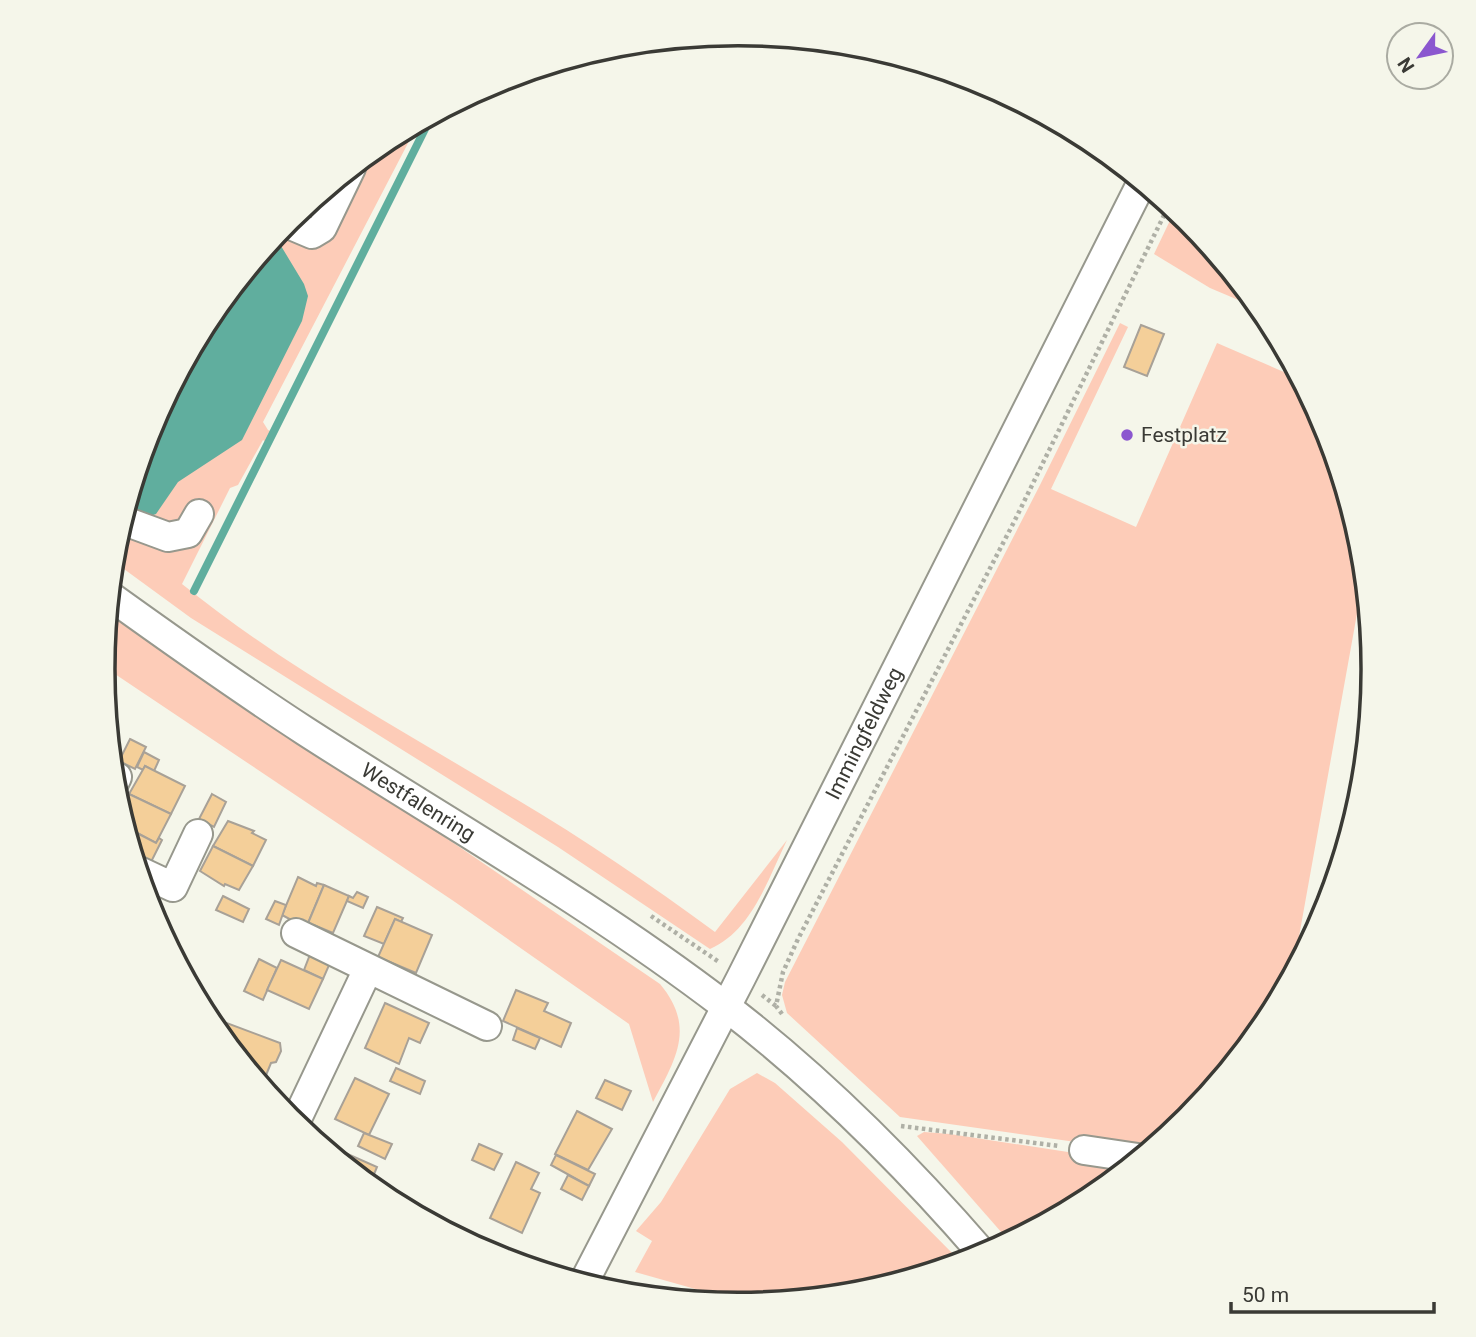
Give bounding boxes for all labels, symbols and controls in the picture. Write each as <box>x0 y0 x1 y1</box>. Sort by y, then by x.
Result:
north arrow <box>1385 21 1455 91</box>
text: N <box>1393 53 1419 77</box>
place label: Festplatz <box>1141 423 1227 447</box>
marker: Festplatz <box>1119 427 1135 443</box>
street label: Immingfeldweg <box>821 663 908 804</box>
street label: Westfalenring <box>357 758 480 847</box>
scale bar <box>1231 1270 1434 1314</box>
text: 50 m <box>1242 1283 1289 1307</box>

